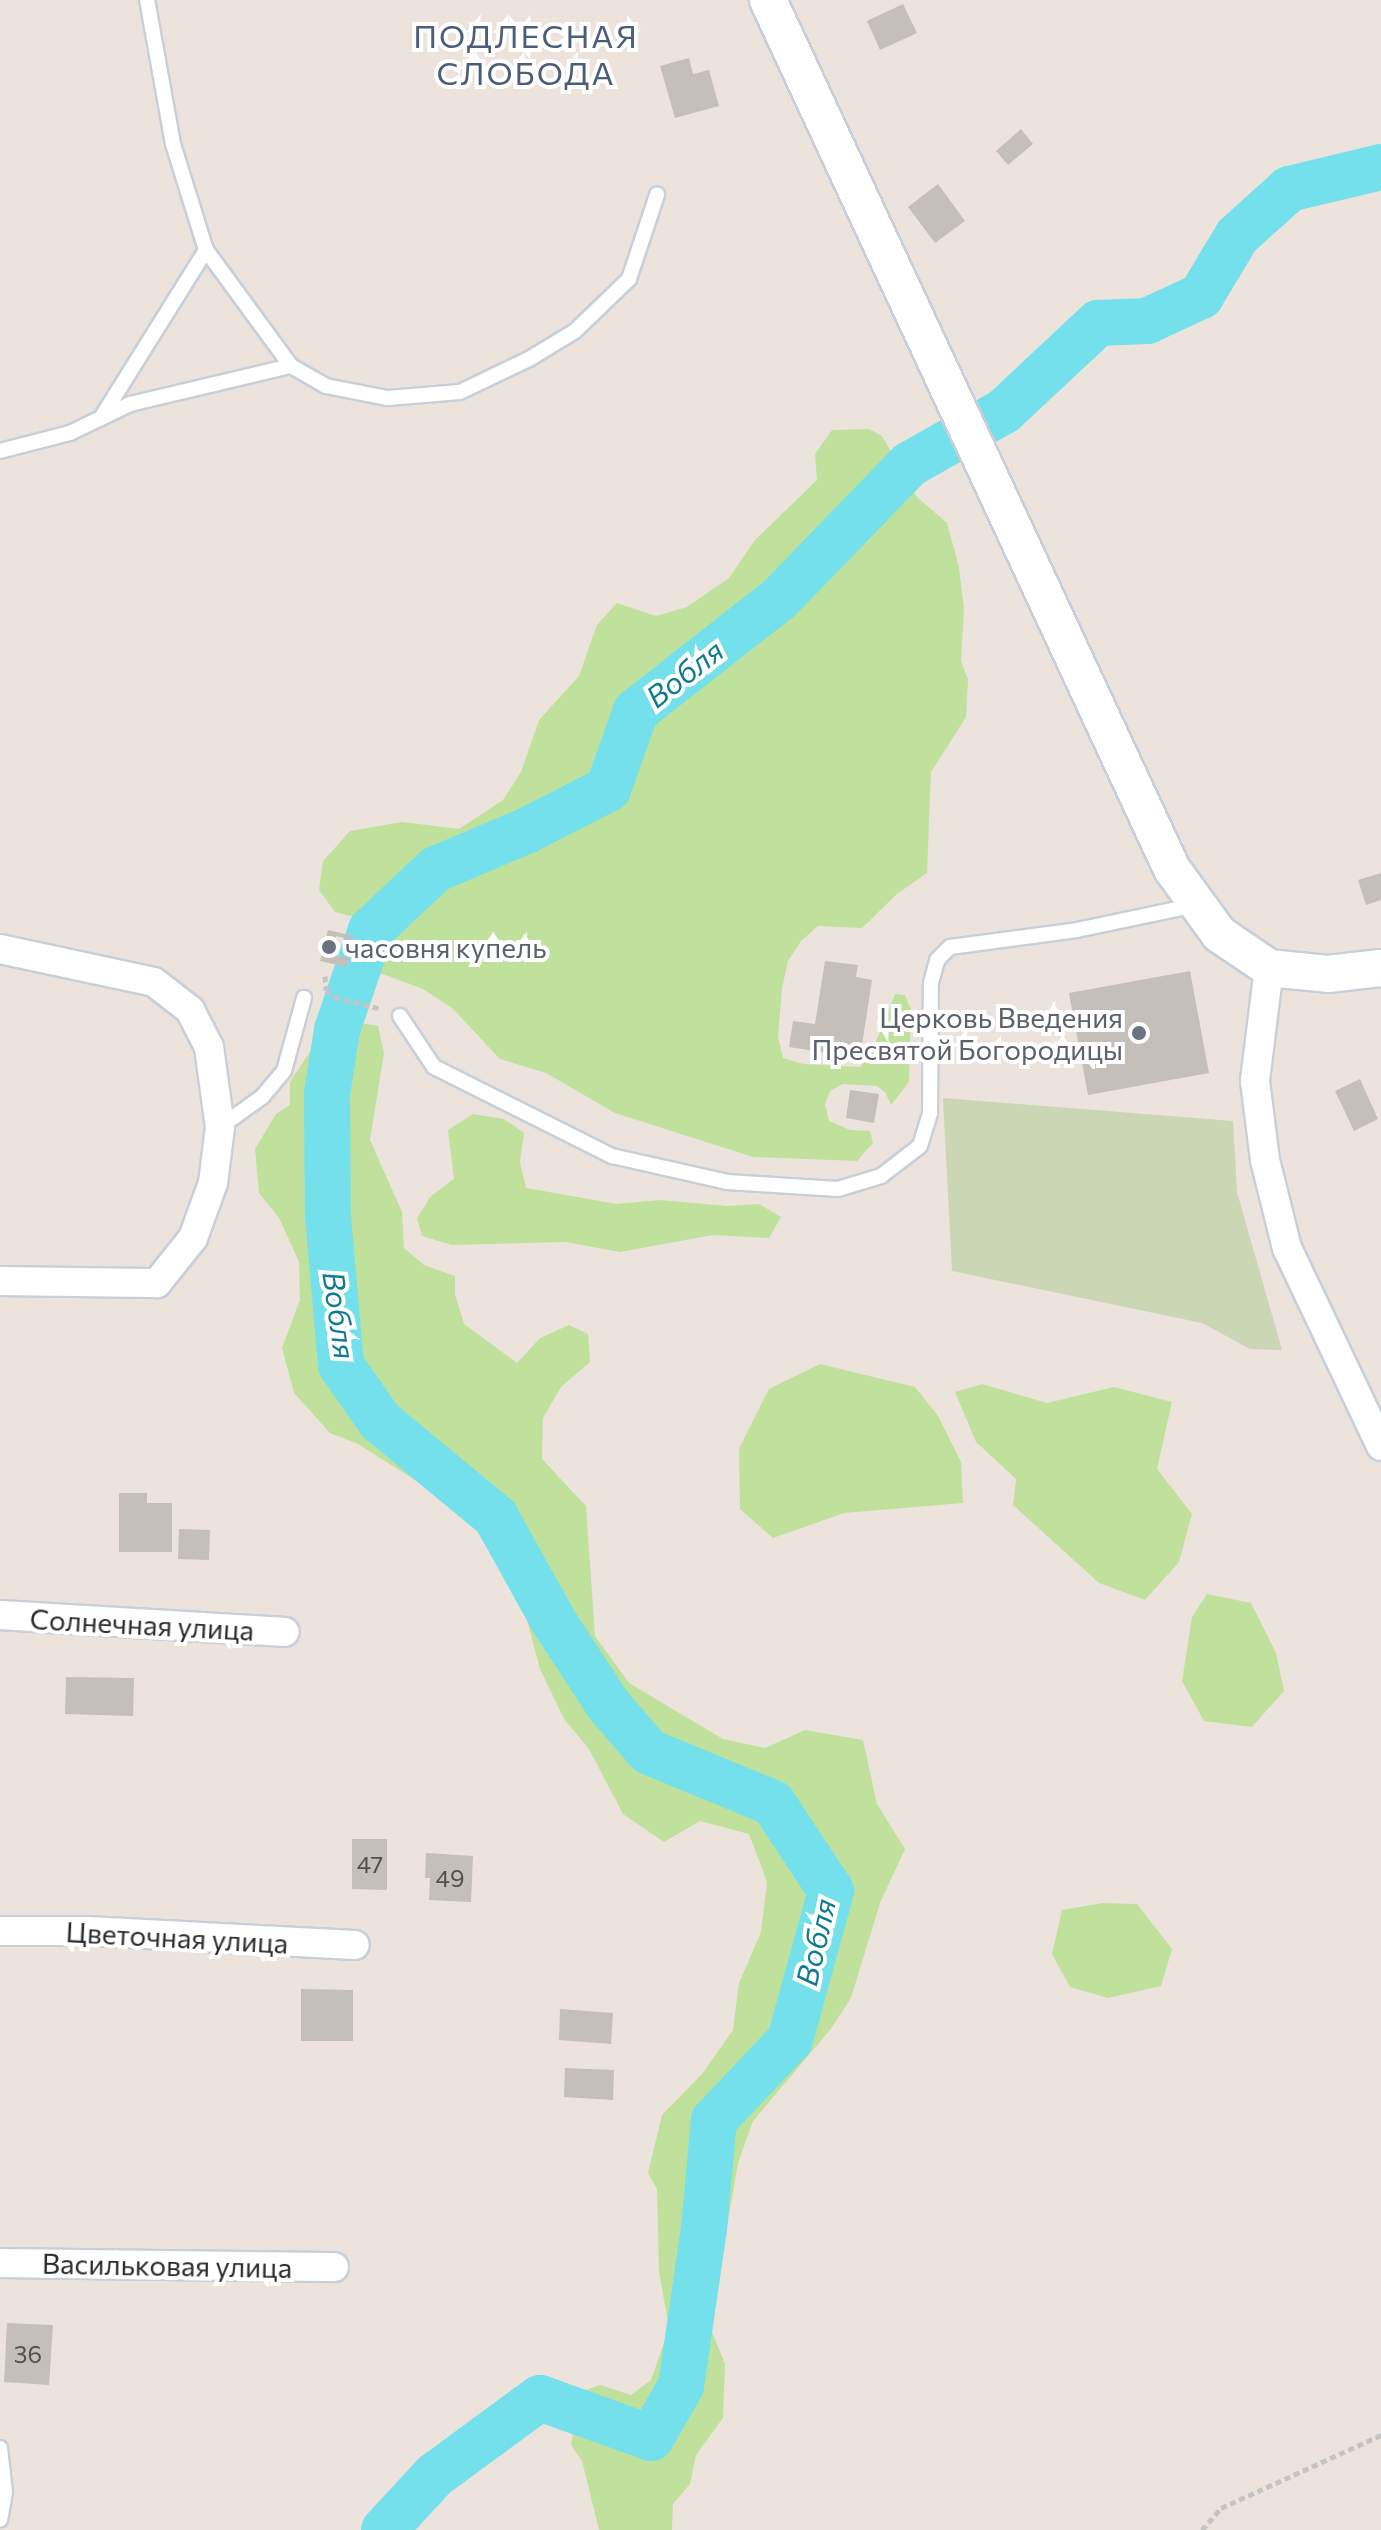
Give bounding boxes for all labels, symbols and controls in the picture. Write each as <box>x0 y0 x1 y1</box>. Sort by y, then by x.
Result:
district label: ПОДЛЕСНАЯ СЛОБОДА <box>413 17 639 92</box>
water label: Вобля <box>638 632 730 714</box>
place label: часовня купель <box>345 930 547 964</box>
marker: часовня купель <box>320 938 338 956</box>
place label: Церковь Введения Пресвятой Богородицы <box>811 1000 1123 1066</box>
marker: Церковь Введения Пресвятой Богородицы <box>1130 1024 1148 1042</box>
water label: Вобля <box>316 1269 364 1361</box>
street label: Солнечная улица <box>29 1601 255 1647</box>
house number: 47 <box>357 1850 383 1878</box>
house number: 49 <box>436 1864 464 1892</box>
water label: Вобля <box>788 1895 842 1989</box>
street label: Цветочная улица <box>65 1914 289 1960</box>
street label: Васильковая улица <box>42 2246 292 2284</box>
house number: 36 <box>14 2340 42 2368</box>

